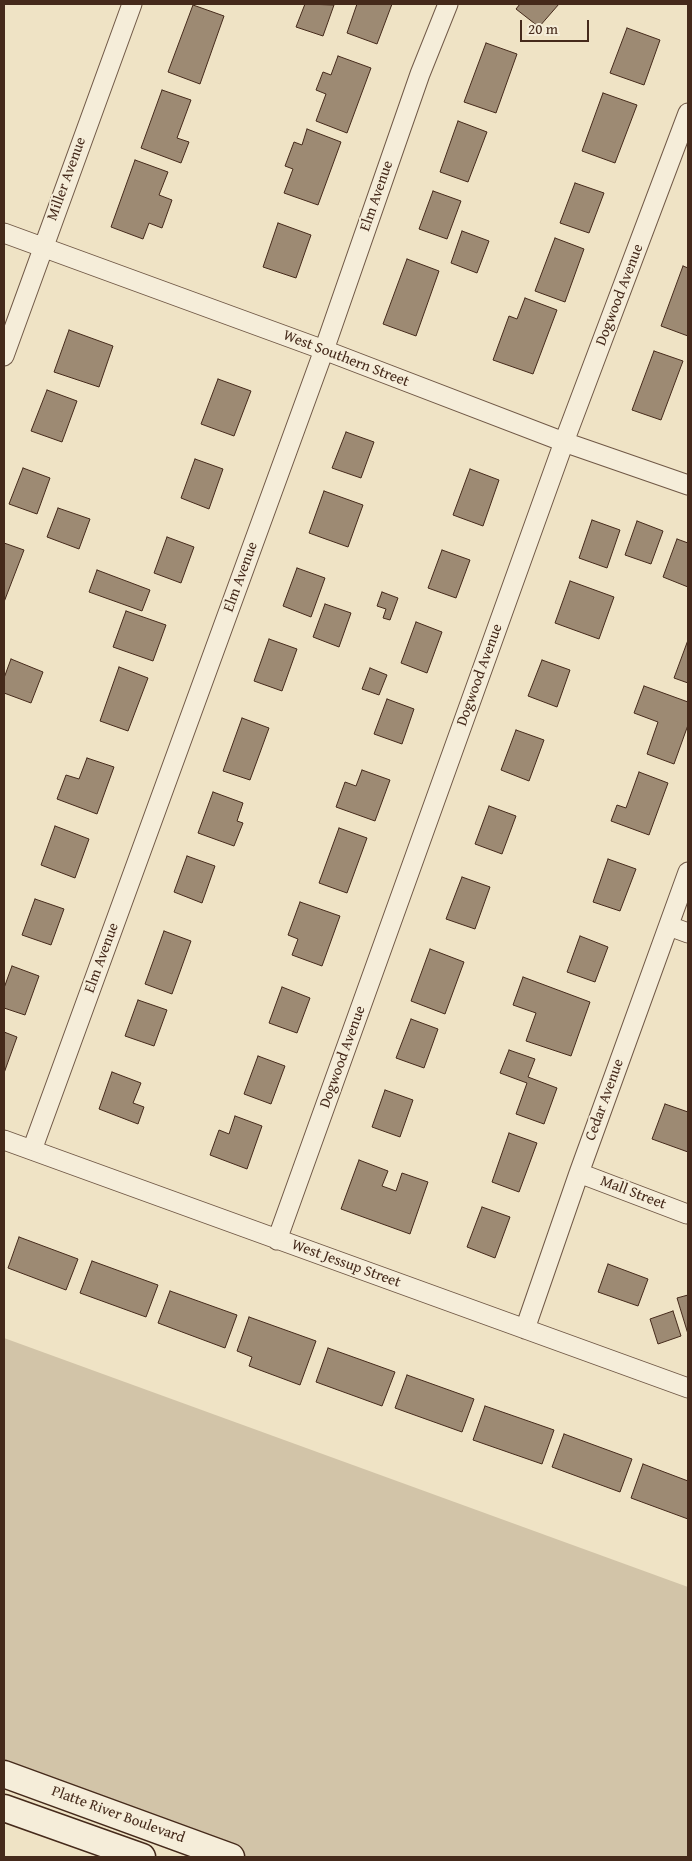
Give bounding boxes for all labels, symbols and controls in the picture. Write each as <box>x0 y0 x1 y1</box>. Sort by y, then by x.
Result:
scale bar <box>522 10 591 42</box>
text: 20 m <box>528 18 558 39</box>
street label: Miller Avenue <box>44 135 90 223</box>
street label: Elm Avenue <box>357 158 397 234</box>
street label: Dogwood Avenue <box>592 242 648 348</box>
street label: West Southern Street <box>280 327 412 391</box>
street label: Elm Avenue <box>220 539 262 615</box>
street label: Dogwood Avenue <box>453 621 507 729</box>
street label: Elm Avenue <box>81 920 123 996</box>
street label: Dogwood Avenue <box>316 1003 370 1111</box>
street label: Cedar Avenue <box>582 1057 628 1143</box>
street label: Mall Street <box>598 1172 668 1214</box>
street label: West Jessup Street <box>289 1236 403 1292</box>
street label: Platte River Boulevard <box>49 1782 187 1848</box>

